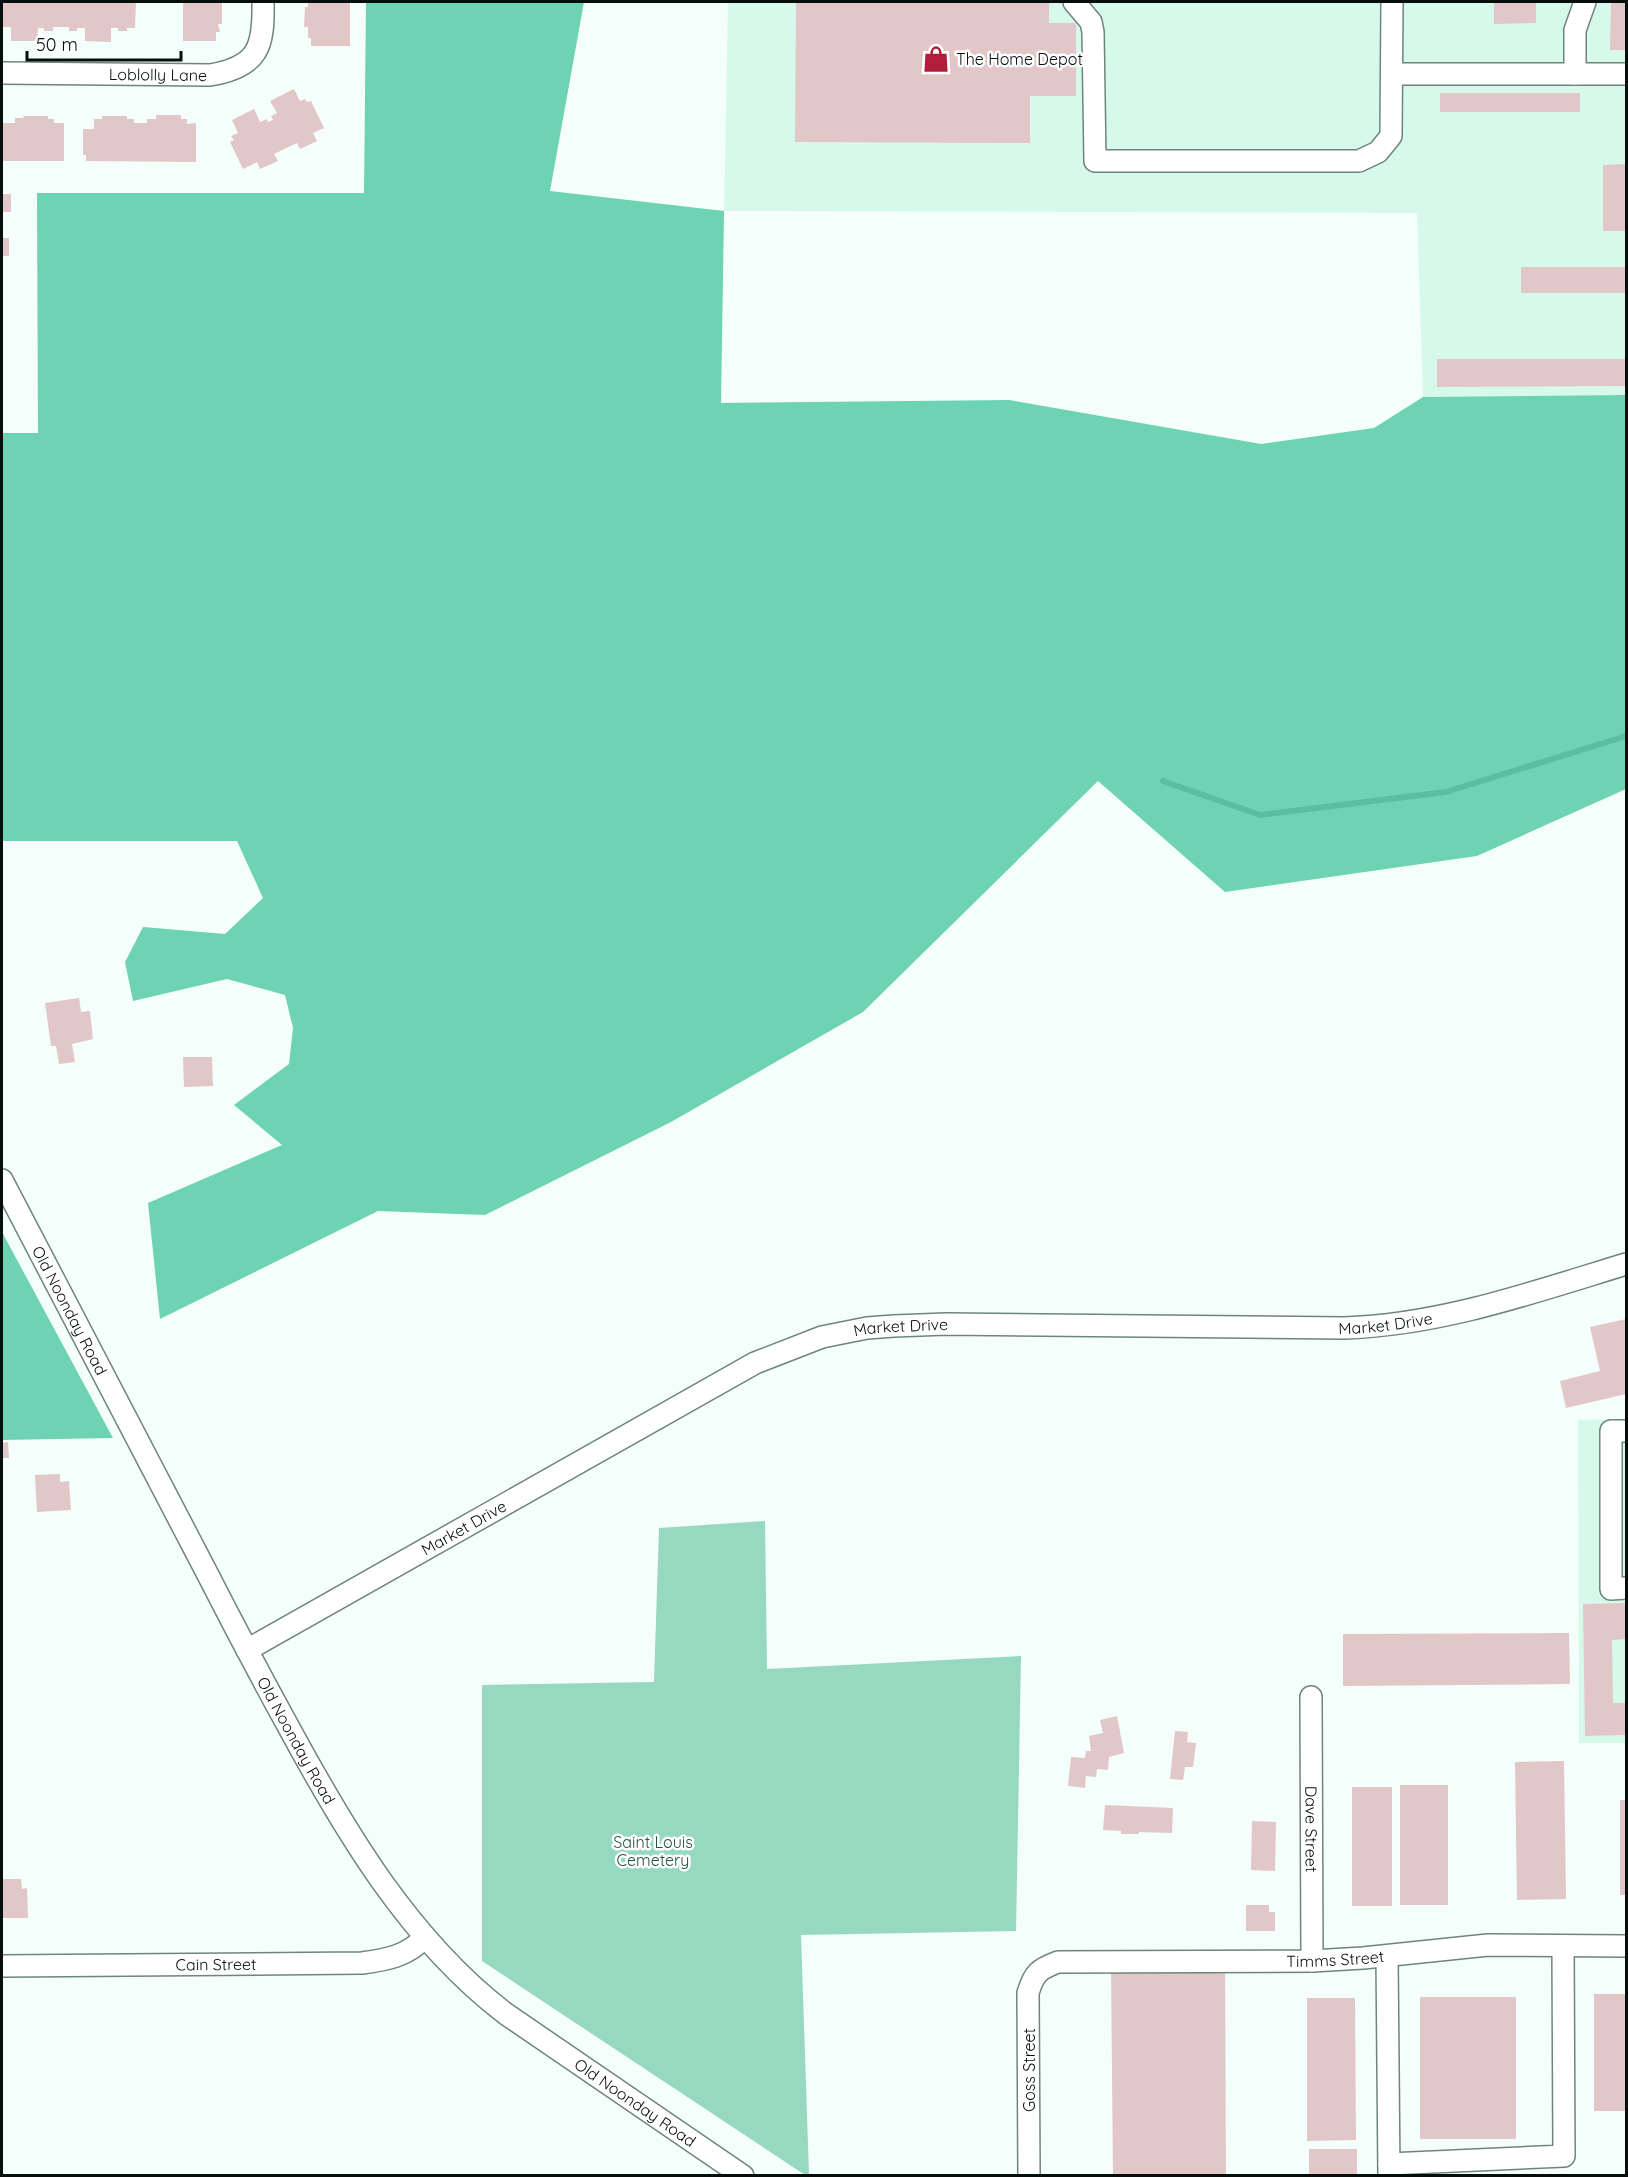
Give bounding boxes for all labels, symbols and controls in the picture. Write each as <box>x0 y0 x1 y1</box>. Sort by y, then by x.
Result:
scale bar <box>27 24 182 62</box>
text: 50 m <box>36 33 78 56</box>
shop icon: The Home Depot <box>921 44 951 74</box>
place label: The Home Depot <box>956 49 1083 69</box>
street label: Loblolly Lane <box>109 64 207 85</box>
street label: Old Noonday Road <box>28 1243 112 1378</box>
street label: Market Drive <box>1338 1308 1434 1338</box>
street label: Market Drive <box>852 1314 948 1340</box>
street label: Market Drive <box>418 1496 510 1560</box>
street label: Old Noonday Road <box>253 1673 340 1808</box>
street label: Dave Street <box>1301 1786 1322 1872</box>
park label: Saint Louis Cemetery <box>613 1832 693 1870</box>
street label: Timms Street <box>1286 1946 1385 1971</box>
street label: Cain Street <box>175 1954 257 1975</box>
street label: Goss Street <box>1019 2028 1039 2112</box>
street label: Old Noonday Road <box>571 2054 700 2151</box>

